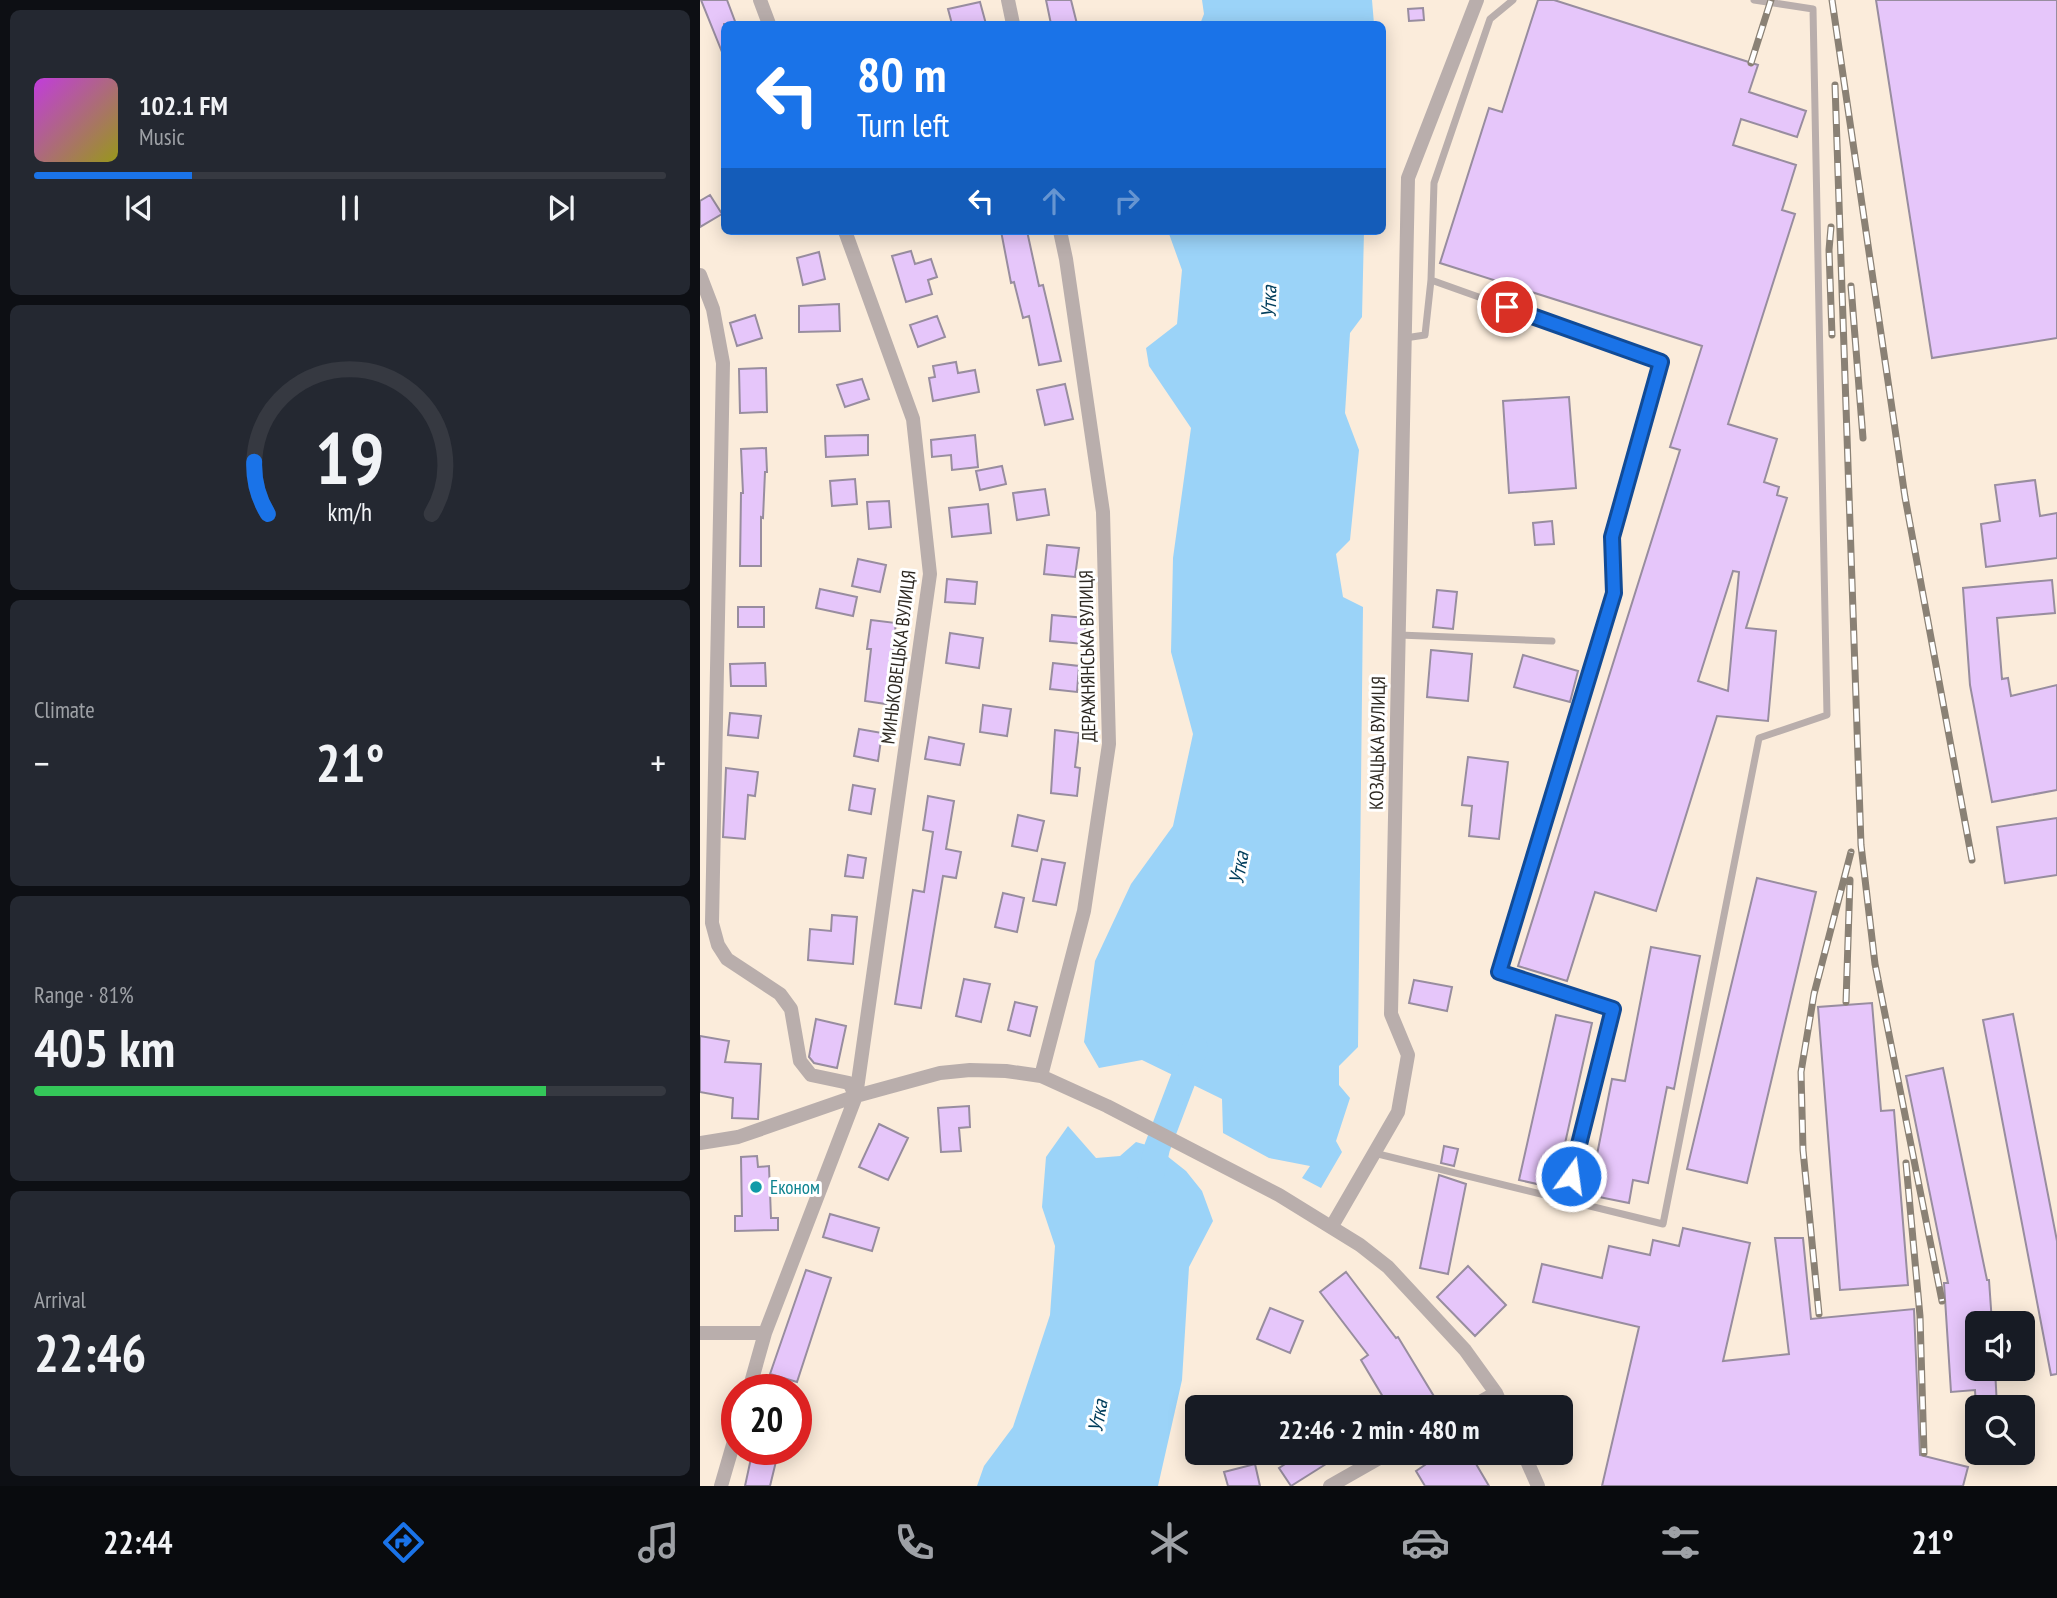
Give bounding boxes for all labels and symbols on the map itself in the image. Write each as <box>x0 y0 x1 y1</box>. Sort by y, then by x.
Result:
pin <box>1477 277 1537 337</box>
water label: Утка <box>1255 284 1282 318</box>
street label: МИНЬКОВЕЦЬКА ВУЛИЦЯ <box>875 569 921 745</box>
street label: ДЕРАЖНЯНСЬКА ВУЛИЦЯ <box>1074 570 1100 742</box>
street label: КОЗАЦЬКА ВУЛИЦЯ <box>1364 676 1390 810</box>
water label: Утка <box>1222 848 1255 886</box>
position arrow <box>1534 1139 1608 1213</box>
place label: Економ <box>770 1175 820 1199</box>
marker: Економ <box>748 1179 764 1195</box>
speed limit sign: 20 <box>721 1374 812 1465</box>
water label: Утка <box>1081 1396 1114 1434</box>

